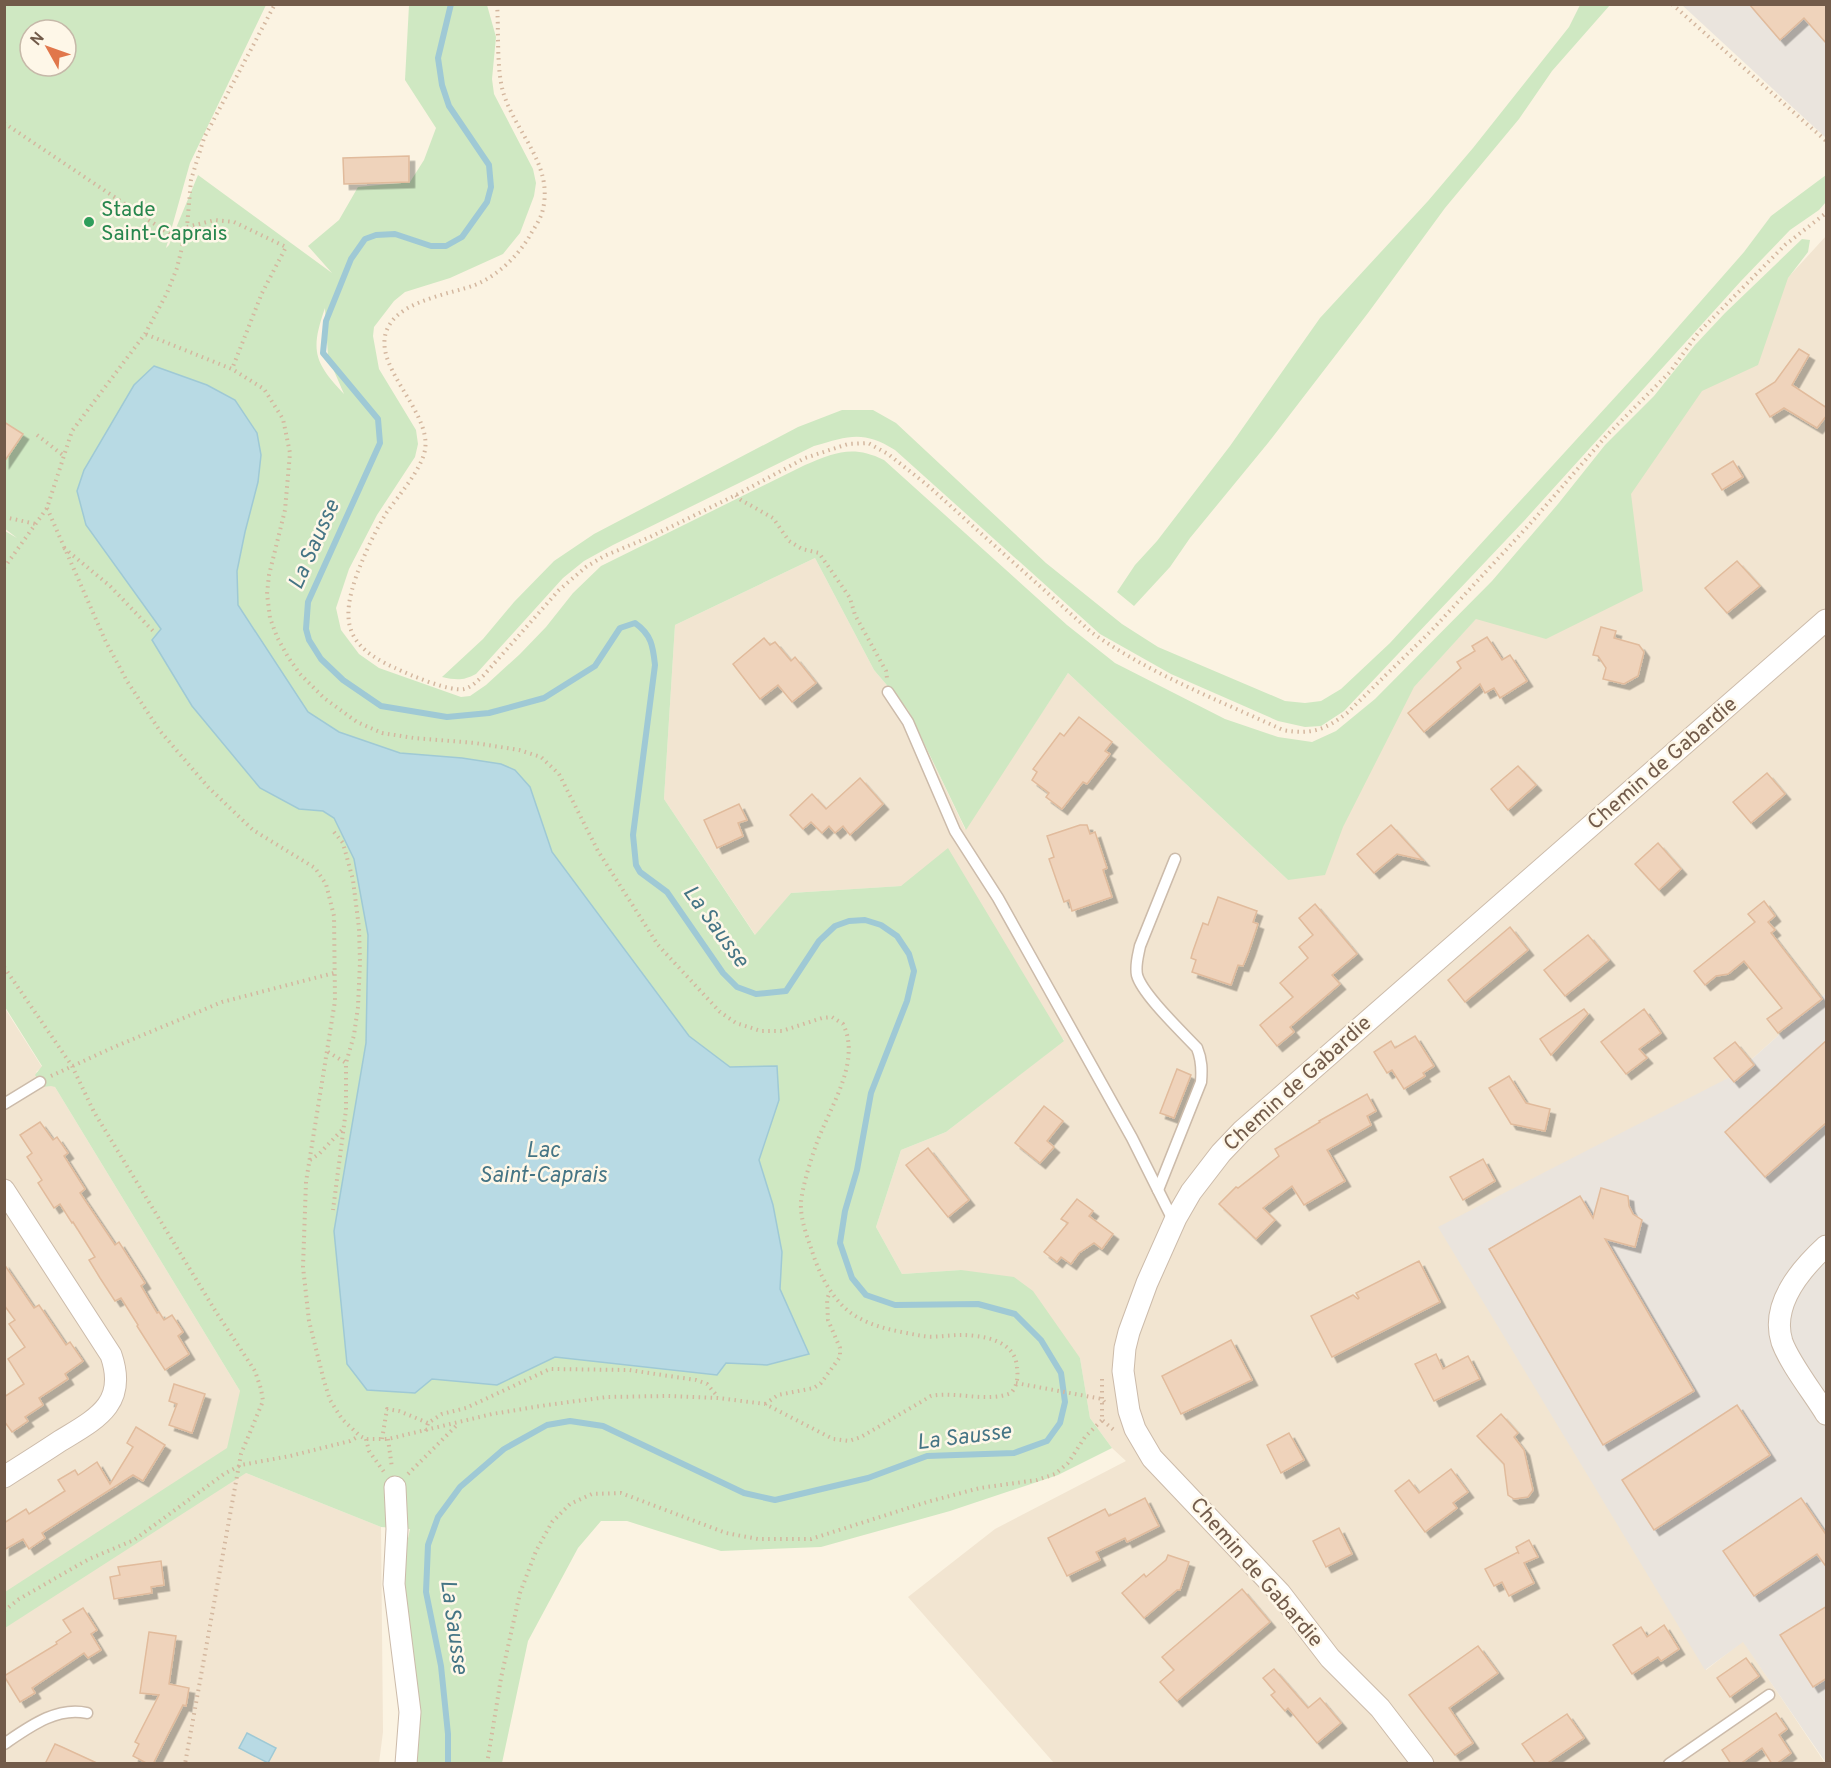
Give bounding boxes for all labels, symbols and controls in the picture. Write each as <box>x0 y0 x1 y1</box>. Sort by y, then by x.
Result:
north arrow <box>18 18 78 78</box>
text: N <box>27 29 49 50</box>
place label: Stade Saint-Caprais <box>101 197 227 248</box>
marker: Stade Saint-Caprais <box>82 215 96 229</box>
water label: La Sausse <box>283 495 347 594</box>
street label: Chemin de Gabardie <box>1582 691 1744 837</box>
water label: La Sausse <box>676 881 754 974</box>
street label: Chemin de Gabardie <box>1218 1010 1378 1158</box>
water label: Lac Saint-Caprais <box>479 1138 608 1190</box>
water label: La Sausse <box>915 1419 1013 1457</box>
street label: Chemin de Gabardie <box>1183 1492 1329 1654</box>
water label: La Sausse <box>433 1578 473 1677</box>

